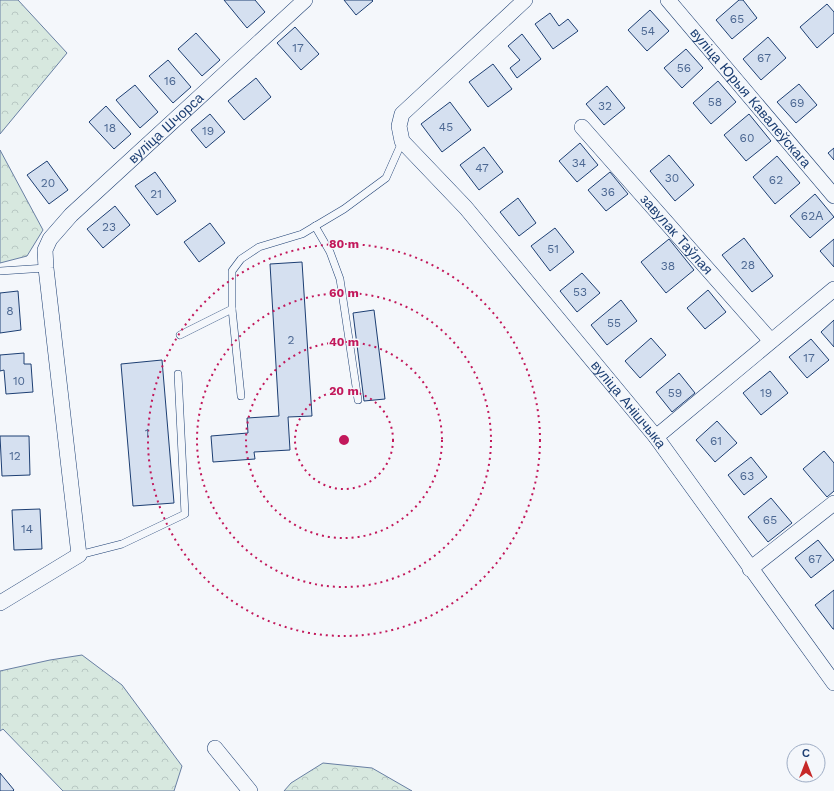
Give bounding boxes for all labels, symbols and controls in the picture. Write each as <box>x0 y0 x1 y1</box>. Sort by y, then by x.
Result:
house number: 65 <box>730 12 744 26</box>
house number: 54 <box>641 24 655 38</box>
street label: вуліца Юрыя Кавалеўскага <box>687 25 814 171</box>
house number: 17 <box>292 41 304 55</box>
house number: 67 <box>757 51 771 65</box>
house number: 56 <box>677 61 691 75</box>
house number: 16 <box>164 74 176 88</box>
street label: вуліца Шчорса <box>125 89 207 166</box>
house number: 58 <box>708 95 722 109</box>
house number: 69 <box>790 96 804 110</box>
house number: 32 <box>598 99 612 113</box>
house number: 45 <box>439 120 453 134</box>
house number: 18 <box>104 121 116 135</box>
house number: 19 <box>202 124 214 138</box>
house number: 60 <box>740 131 754 145</box>
house number: 34 <box>572 156 586 170</box>
house number: 47 <box>475 161 489 175</box>
house number: 30 <box>665 171 679 185</box>
house number: 62 <box>769 173 783 187</box>
house number: 20 <box>41 176 55 190</box>
house number: 36 <box>601 185 615 199</box>
house number: 21 <box>150 187 162 201</box>
street label: завулак Таўлая <box>637 191 716 277</box>
house number: 62А <box>801 209 823 223</box>
house number: 23 <box>102 220 116 234</box>
text: 80 m <box>329 237 359 251</box>
house number: 51 <box>547 242 559 256</box>
house number: 28 <box>741 258 755 272</box>
house number: 38 <box>661 259 675 273</box>
house number: 53 <box>573 285 587 299</box>
text: 60 m <box>329 286 359 300</box>
house number: 8 <box>6 304 14 318</box>
house number: 55 <box>607 316 621 330</box>
house number: 2 <box>288 333 295 347</box>
text: 40 m <box>329 335 359 349</box>
house number: 17 <box>803 351 815 365</box>
street label: вуліца Анішчыка <box>588 357 670 451</box>
house number: 10 <box>13 374 25 388</box>
text: 20 m <box>329 384 359 398</box>
house number: 59 <box>668 386 682 400</box>
house number: 19 <box>760 386 772 400</box>
house number: 1 <box>145 426 149 440</box>
centre of rings <box>337 433 351 447</box>
house number: 61 <box>710 434 722 448</box>
house number: 12 <box>9 449 21 463</box>
house number: 63 <box>740 469 754 483</box>
house number: 65 <box>763 513 777 527</box>
house number: 14 <box>21 522 33 536</box>
house number: 67 <box>808 552 822 566</box>
north arrow <box>786 743 826 783</box>
text: С <box>802 747 810 760</box>

